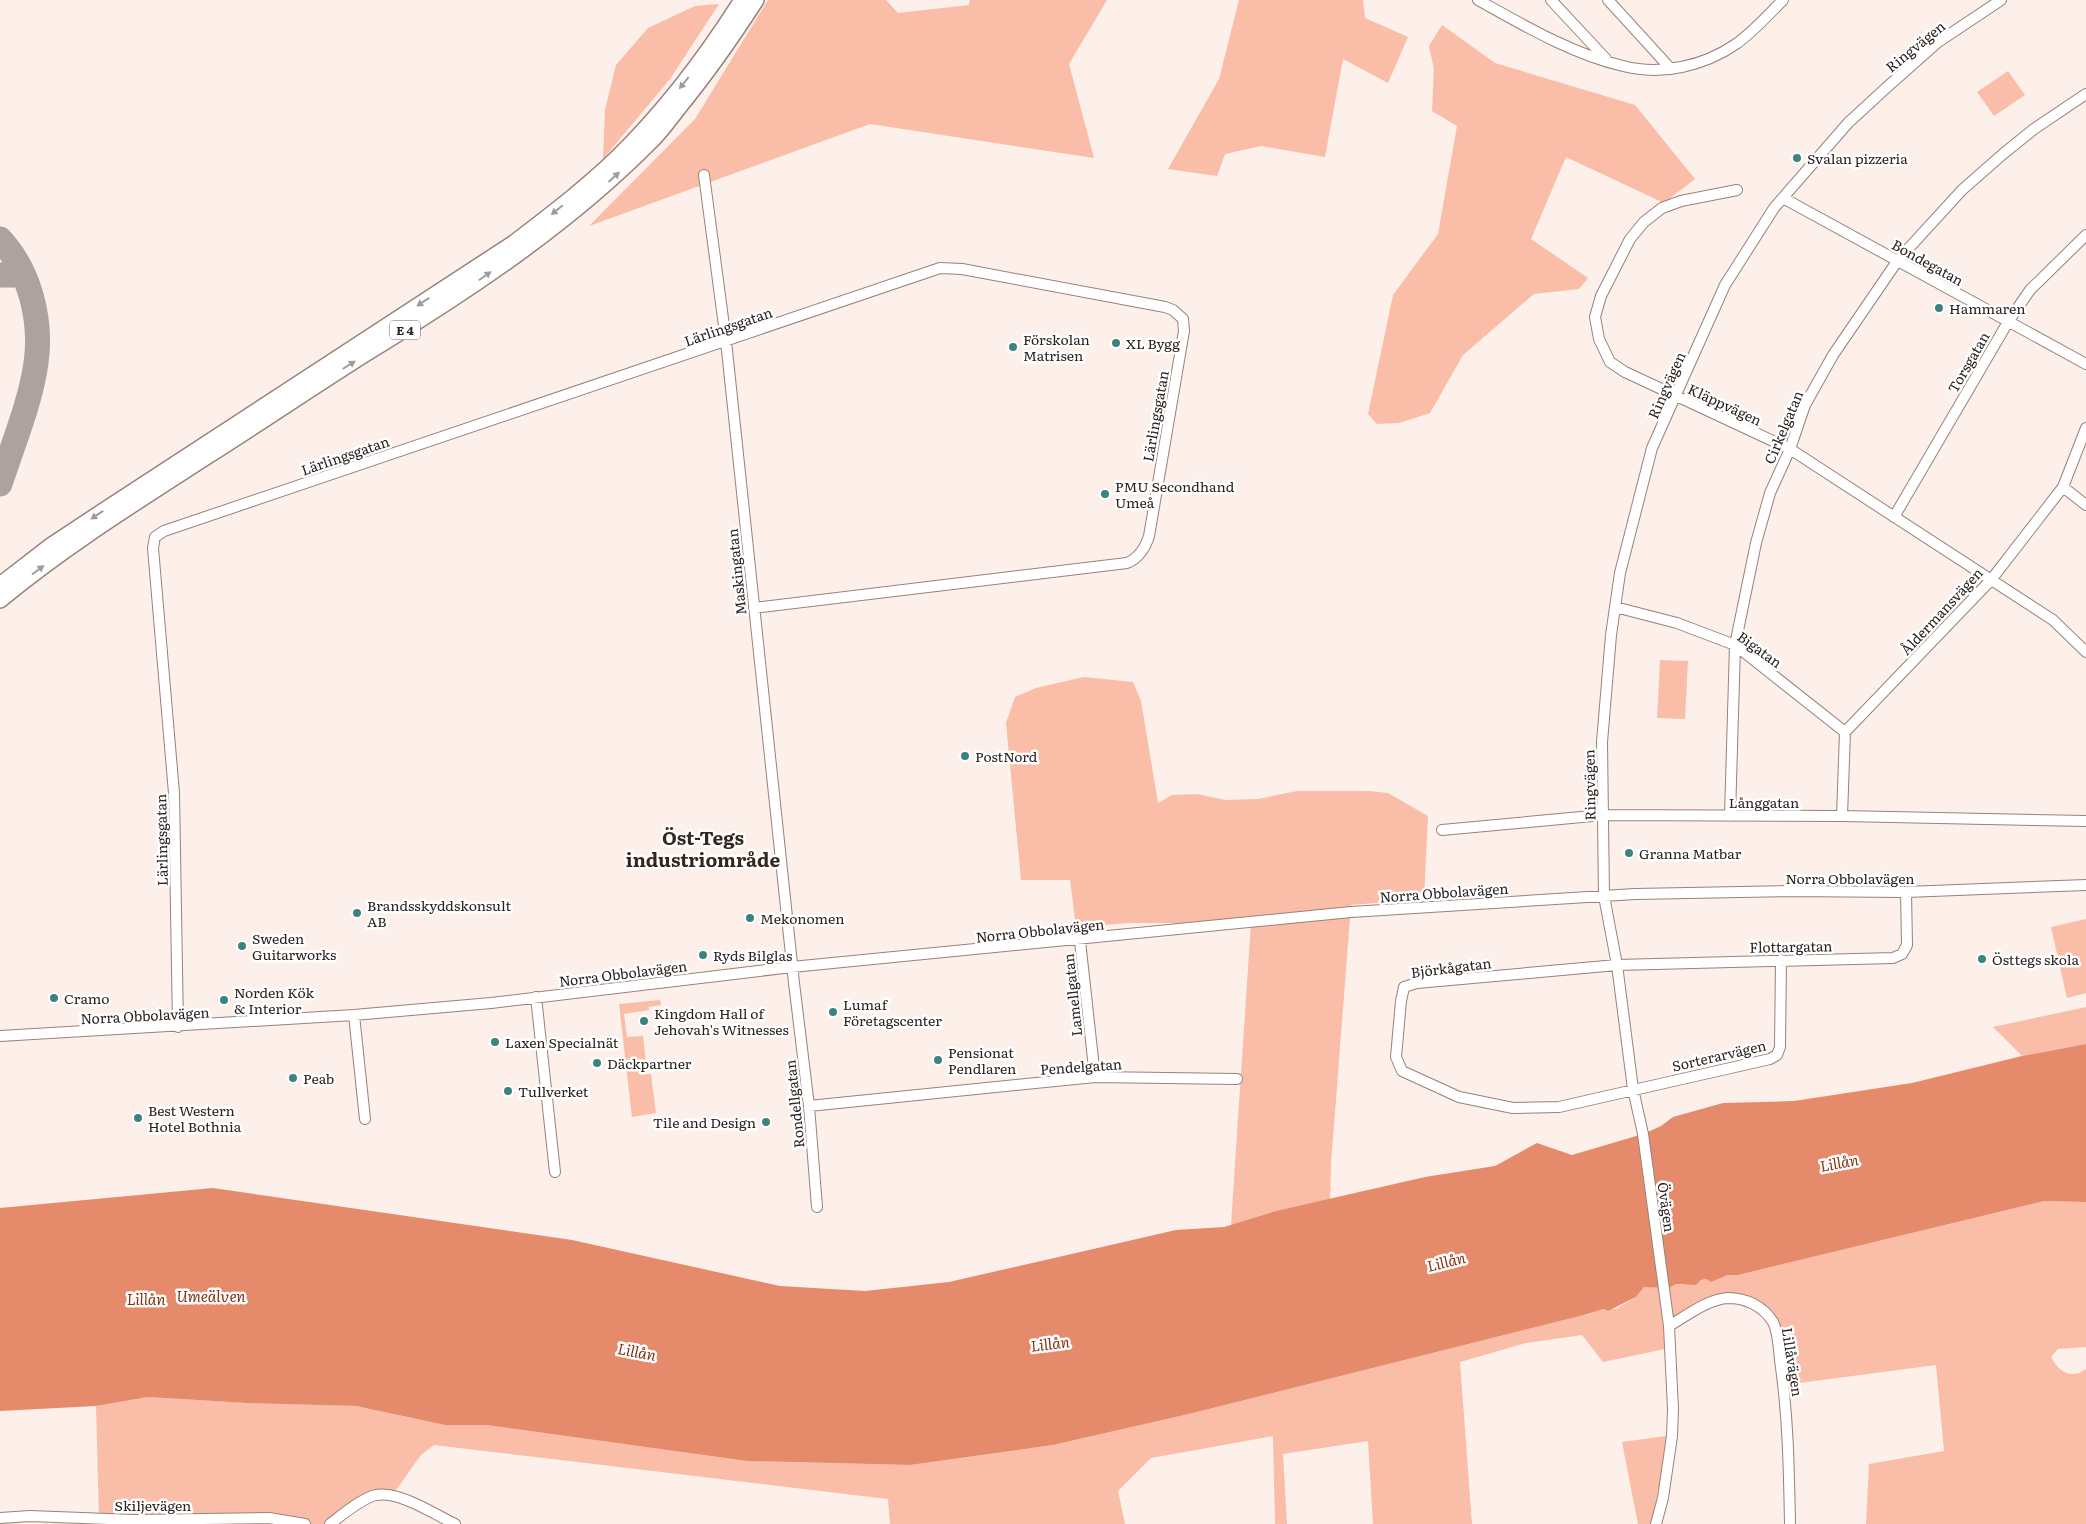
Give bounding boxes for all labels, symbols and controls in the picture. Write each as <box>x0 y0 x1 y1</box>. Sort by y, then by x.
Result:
street label: Ringvägen <box>1881 16 1949 76</box>
one-way arrow <box>678 76 689 89</box>
place label: Svalan pizzeria <box>1807 148 1908 168</box>
marker: Svalan pizzeria <box>1791 152 1803 164</box>
one-way arrow <box>607 171 619 183</box>
one-way arrow <box>551 204 564 215</box>
street label: Bondegatan <box>1889 234 1967 290</box>
one-way arrow <box>478 271 492 281</box>
one-way arrow <box>417 297 430 307</box>
place label: Hammaren <box>1949 298 2025 318</box>
street label: Lärlingsgatan <box>681 302 775 350</box>
marker: Hammaren <box>1933 302 1945 314</box>
road number: E 4 <box>390 320 420 340</box>
street label: Torsgatan <box>1942 328 1994 396</box>
place label: Förskolan Matrisen <box>1023 329 1090 365</box>
place label: XL Bygg <box>1126 333 1180 353</box>
marker: XL Bygg <box>1110 337 1122 349</box>
marker: Förskolan Matrisen <box>1007 341 1019 353</box>
street label: Ringvägen <box>1642 348 1690 422</box>
one-way arrow <box>342 360 355 369</box>
street label: Lärlingsgatan <box>1137 369 1173 463</box>
street label: Kläppvägen <box>1685 378 1765 430</box>
street label: Cirkelgatan <box>1759 387 1807 467</box>
street label: Lärlingsgatan <box>298 431 392 479</box>
place label: PMU Secondhand Umeå <box>1115 476 1235 512</box>
marker: PMU Secondhand Umeå <box>1099 488 1111 500</box>
one-way arrow <box>90 510 103 520</box>
street label: Maskingatan <box>722 528 750 616</box>
street label: Åldermansvägen <box>1895 563 1987 659</box>
one-way arrow <box>31 565 45 575</box>
street label: Bigatan <box>1734 626 1786 672</box>
place label: PostNord <box>975 746 1038 766</box>
street label: Ringvägen <box>1578 749 1600 821</box>
marker: PostNord <box>959 750 971 762</box>
street label: Långgatan <box>1729 792 1799 812</box>
street label: Lärlingsgatan <box>150 794 172 886</box>
district label: Öst-Tegs industriområde <box>626 823 780 873</box>
place label: Granna Matbar <box>1639 843 1742 863</box>
marker: Granna Matbar <box>1623 847 1635 859</box>
street label: Norra Obbolavägen <box>1785 868 1915 888</box>
street label: Norra Obbolavägen <box>1379 878 1509 906</box>
place label: Brandsskyddskonsult AB <box>367 895 512 931</box>
marker: Brandsskyddskonsult AB <box>351 907 363 919</box>
place label: Mekonomen <box>760 908 844 928</box>
marker: Mekonomen <box>744 912 756 924</box>
street label: Norra Obbolavägen <box>975 913 1105 947</box>
place label: Sweden Guitarworks <box>252 928 336 964</box>
street label: Flottargatan <box>1749 935 1833 957</box>
marker: Sweden Guitarworks <box>236 940 248 952</box>
place label: Ryds Bilglas <box>713 945 792 965</box>
marker: Ryds Bilglas <box>697 949 709 961</box>
place label: Östtegs skola <box>1992 949 2079 969</box>
street label: Björkågatan <box>1410 952 1492 982</box>
street label: Lamellgatan <box>1058 953 1086 1037</box>
marker: Östtegs skola <box>1976 953 1988 965</box>
street label: Norra Obbolavägen <box>558 955 688 991</box>
place label: Norden Kök & Interior <box>234 982 314 1018</box>
place label: Cramo <box>64 988 110 1008</box>
marker: Cramo <box>48 992 60 1004</box>
marker: Norden Kök & Interior <box>218 994 230 1006</box>
place label: Lumaf Företagscenter <box>843 994 942 1030</box>
street label: Norra Obbolavägen <box>80 1002 210 1028</box>
place label: Kingdom Hall of Jehovah's Witnesses <box>654 1003 789 1039</box>
marker: Lumaf Företagscenter <box>827 1006 839 1018</box>
marker: Kingdom Hall of Jehovah's Witnesses <box>638 1015 650 1027</box>
place label: Laxen Specialnät <box>505 1032 619 1052</box>
street label: Sorterarvägen <box>1670 1034 1768 1076</box>
marker: Laxen Specialnät <box>489 1036 501 1048</box>
place label: Pensionat Pendlaren <box>948 1042 1016 1078</box>
place label: Däckpartner <box>607 1053 692 1073</box>
street label: Pendelgatan <box>1039 1053 1123 1079</box>
marker: Pensionat Pendlaren <box>932 1054 944 1066</box>
marker: Däckpartner <box>591 1057 603 1069</box>
street label: Rondellgatan <box>779 1059 809 1149</box>
place label: Peab <box>303 1068 334 1088</box>
marker: Peab <box>287 1072 299 1084</box>
place label: Tullverket <box>518 1081 589 1101</box>
marker: Tullverket <box>502 1085 514 1097</box>
place label: Best Western Hotel Bothnia <box>148 1100 242 1136</box>
marker: Best Western Hotel Bothnia <box>132 1112 144 1124</box>
place label: Tile and Design <box>653 1112 756 1132</box>
marker: Tile and Design <box>760 1116 772 1128</box>
water label: Lillån <box>1818 1147 1860 1177</box>
street label: Övägen <box>1654 1181 1680 1233</box>
water label: Lillån <box>1424 1245 1468 1277</box>
water label: Umeälven <box>176 1284 246 1307</box>
water label: Lillån <box>127 1287 165 1310</box>
street label: Lillåvägen <box>1778 1326 1808 1398</box>
water label: Lillån <box>1029 1329 1071 1357</box>
water label: Lillån <box>616 1336 658 1366</box>
street label: Skiljevägen <box>115 1495 191 1515</box>

